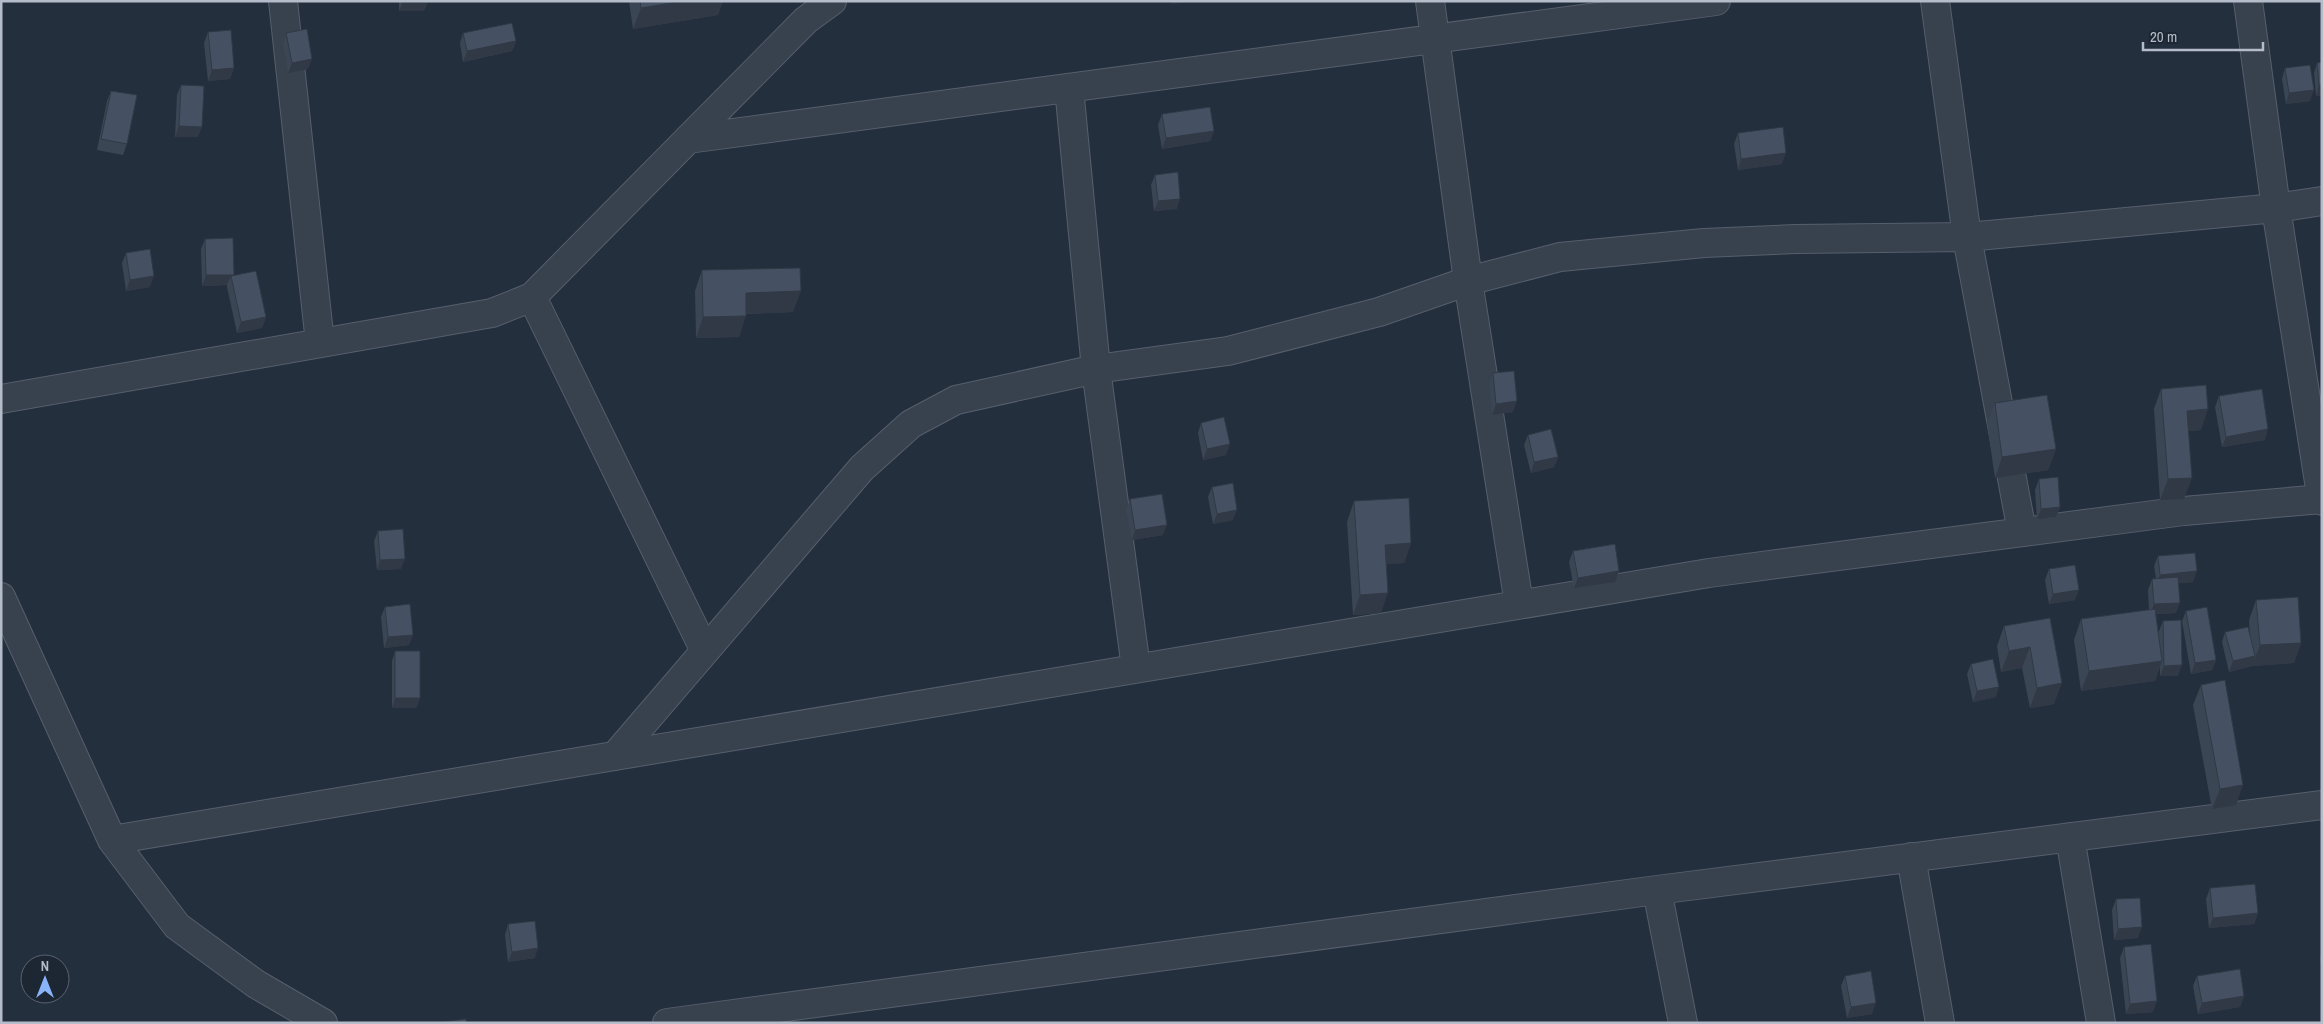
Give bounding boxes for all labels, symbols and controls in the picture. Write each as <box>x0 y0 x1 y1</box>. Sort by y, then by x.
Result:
scale bar <box>2143 20 2263 52</box>
text: 20 m <box>2150 26 2177 47</box>
north arrow <box>20 954 70 1004</box>
text: N <box>41 957 49 975</box>

